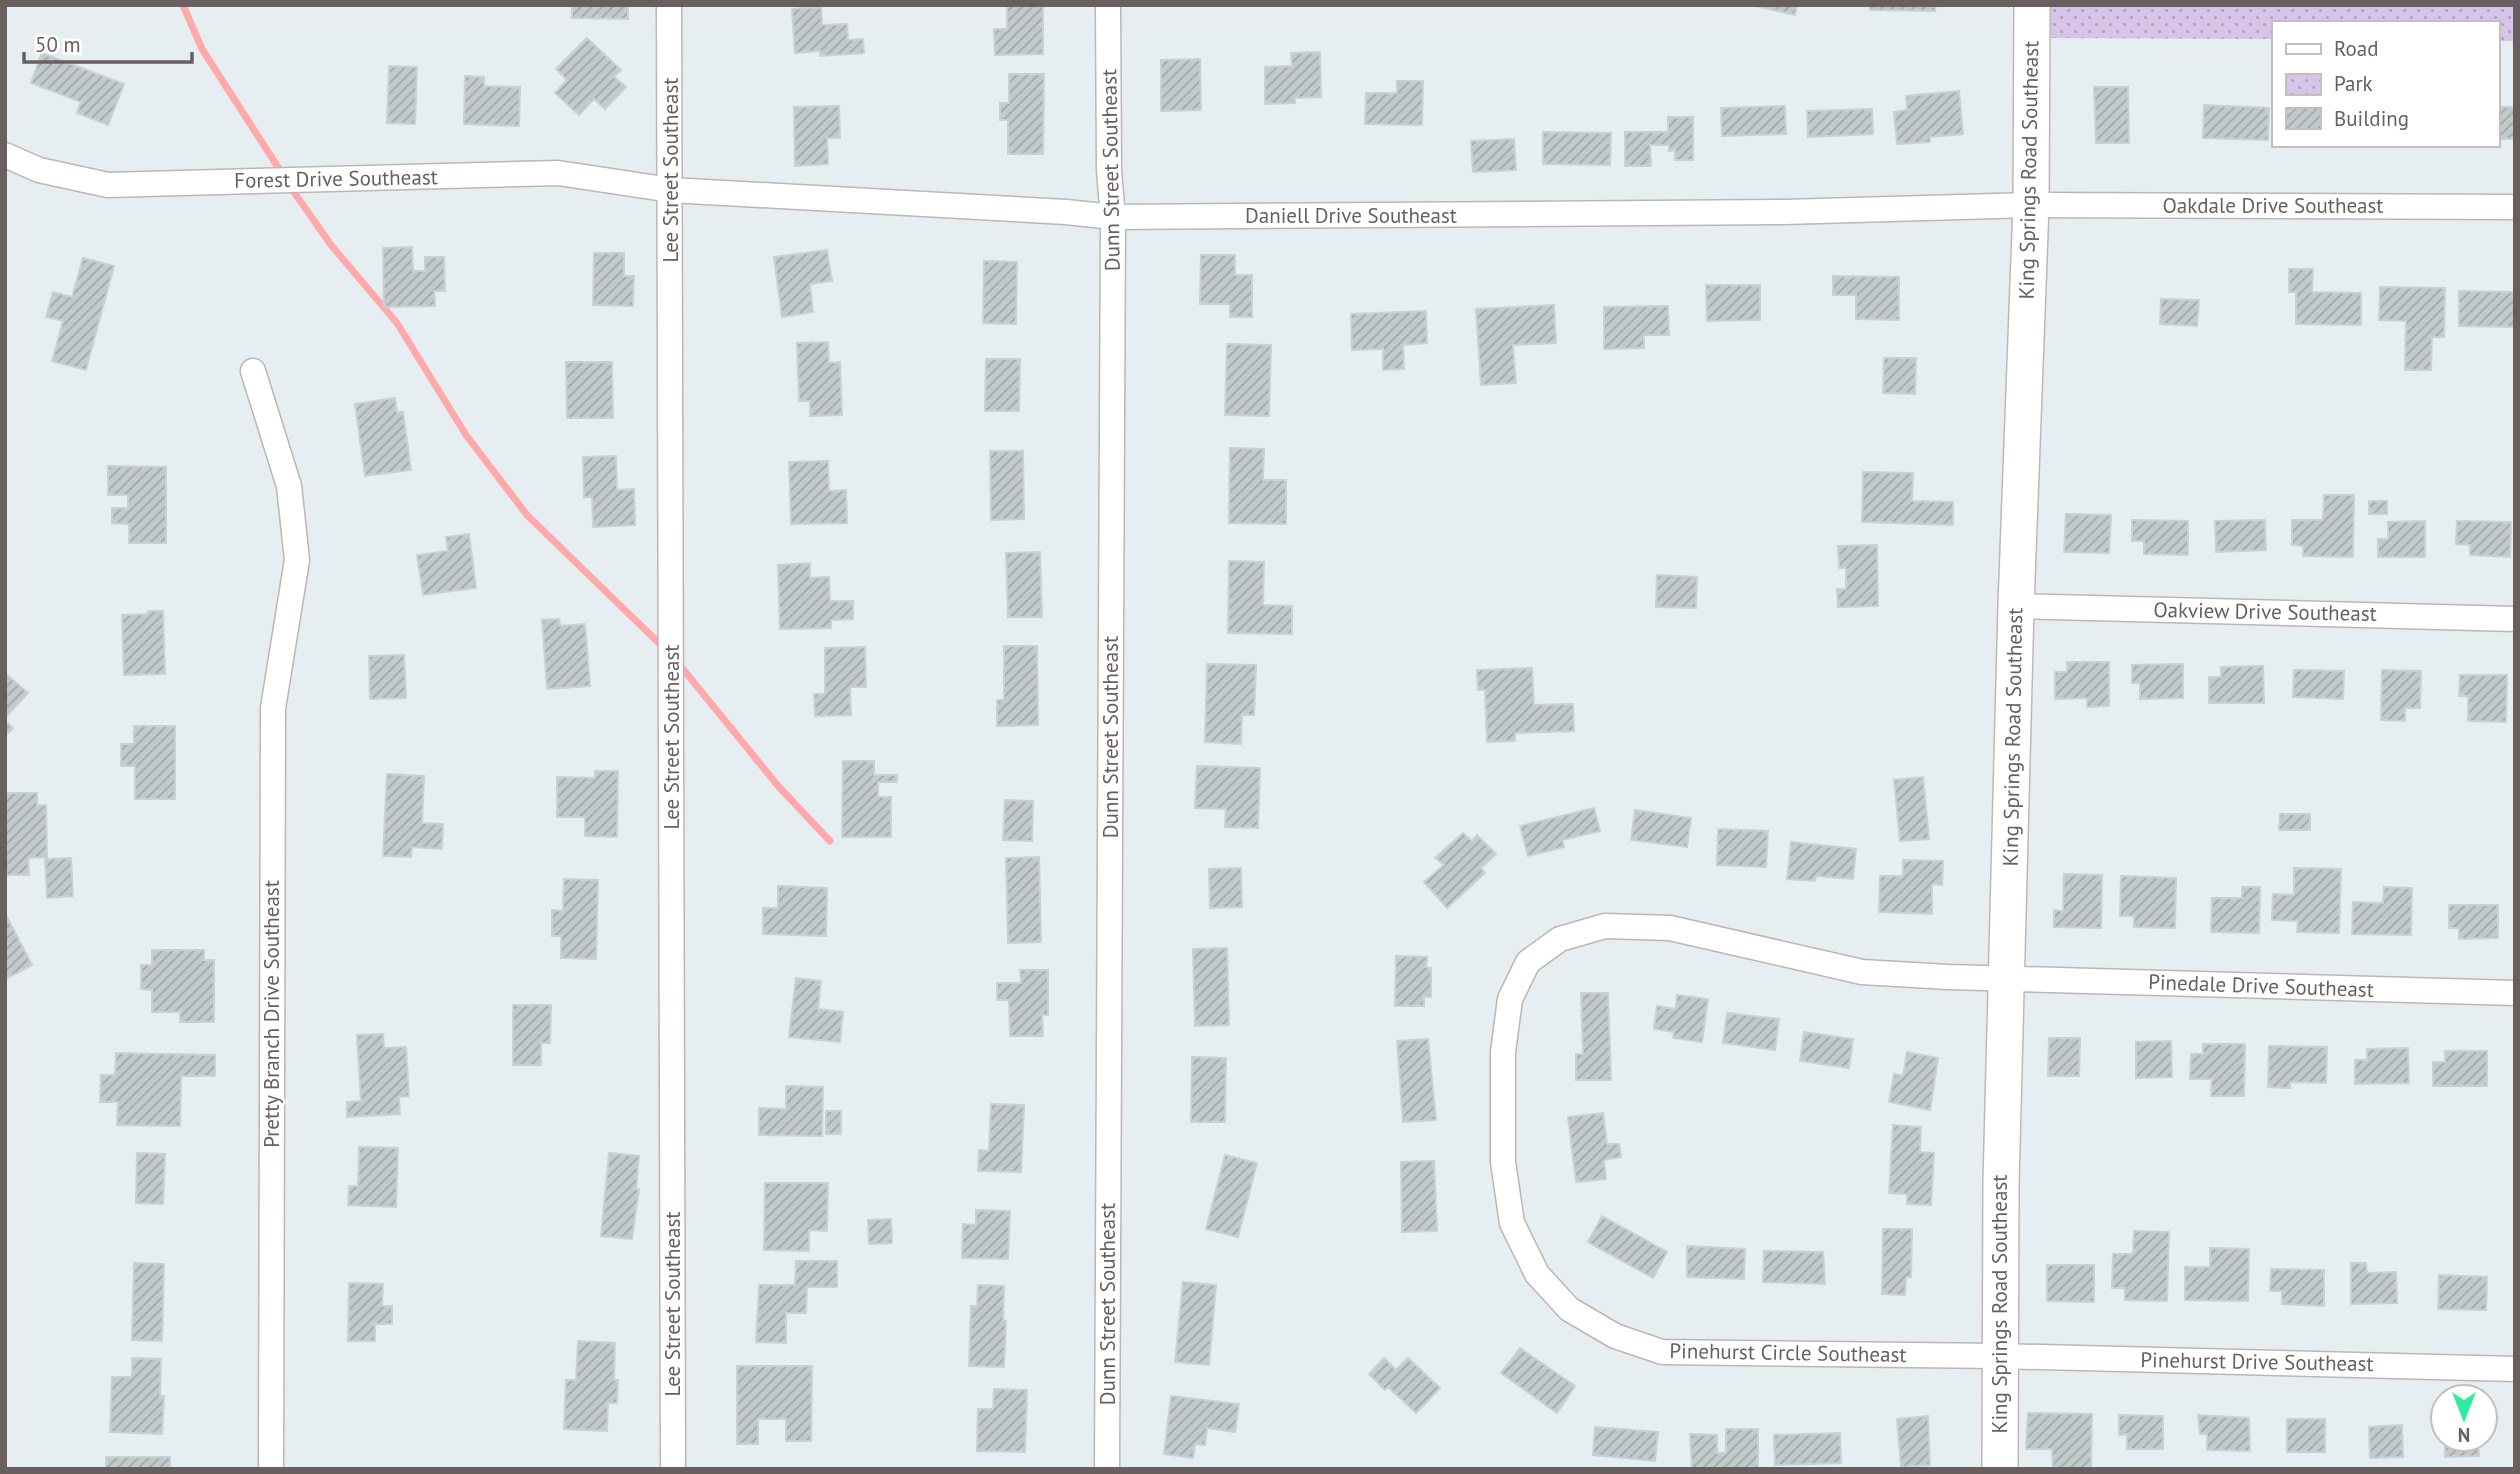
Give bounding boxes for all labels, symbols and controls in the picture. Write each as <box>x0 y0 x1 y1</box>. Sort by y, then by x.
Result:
scale bar <box>24 21 192 65</box>
legend <box>2272 21 2499 147</box>
text: 50 m <box>35 31 81 58</box>
text: Road <box>2334 35 2378 62</box>
street label: King Springs Road Southeast <box>2013 40 2044 300</box>
street label: Dunn Street Southeast <box>1095 69 1126 271</box>
text: Park <box>2334 70 2373 97</box>
street label: Lee Street Southeast <box>657 78 684 262</box>
text: Building <box>2334 105 2409 132</box>
street label: Forest Drive Southeast <box>234 163 438 194</box>
street label: Oakdale Drive Southeast <box>2162 192 2384 219</box>
street label: Daniell Drive Southeast <box>1245 202 1457 229</box>
street label: Oakview Drive Southeast <box>2153 596 2377 627</box>
street label: King Springs Road Southeast <box>1997 607 2028 867</box>
street label: Dunn Street Southeast <box>1097 636 1124 838</box>
street label: Lee Street Southeast <box>658 645 685 829</box>
street label: Pretty Branch Drive Southeast <box>258 880 285 1148</box>
street label: Pinedale Drive Southeast <box>2148 968 2374 1003</box>
street label: King Springs Road Southeast <box>1986 1175 2013 1433</box>
street label: Dunn Street Southeast <box>1094 1203 1121 1405</box>
street label: Lee Street Southeast <box>659 1212 686 1396</box>
street label: Pinehurst Circle Southeast <box>1669 1337 1907 1368</box>
street label: Pinehurst Drive Southeast <box>2140 1346 2374 1377</box>
north arrow <box>2429 1383 2499 1453</box>
text: N <box>2458 1423 2470 1447</box>

